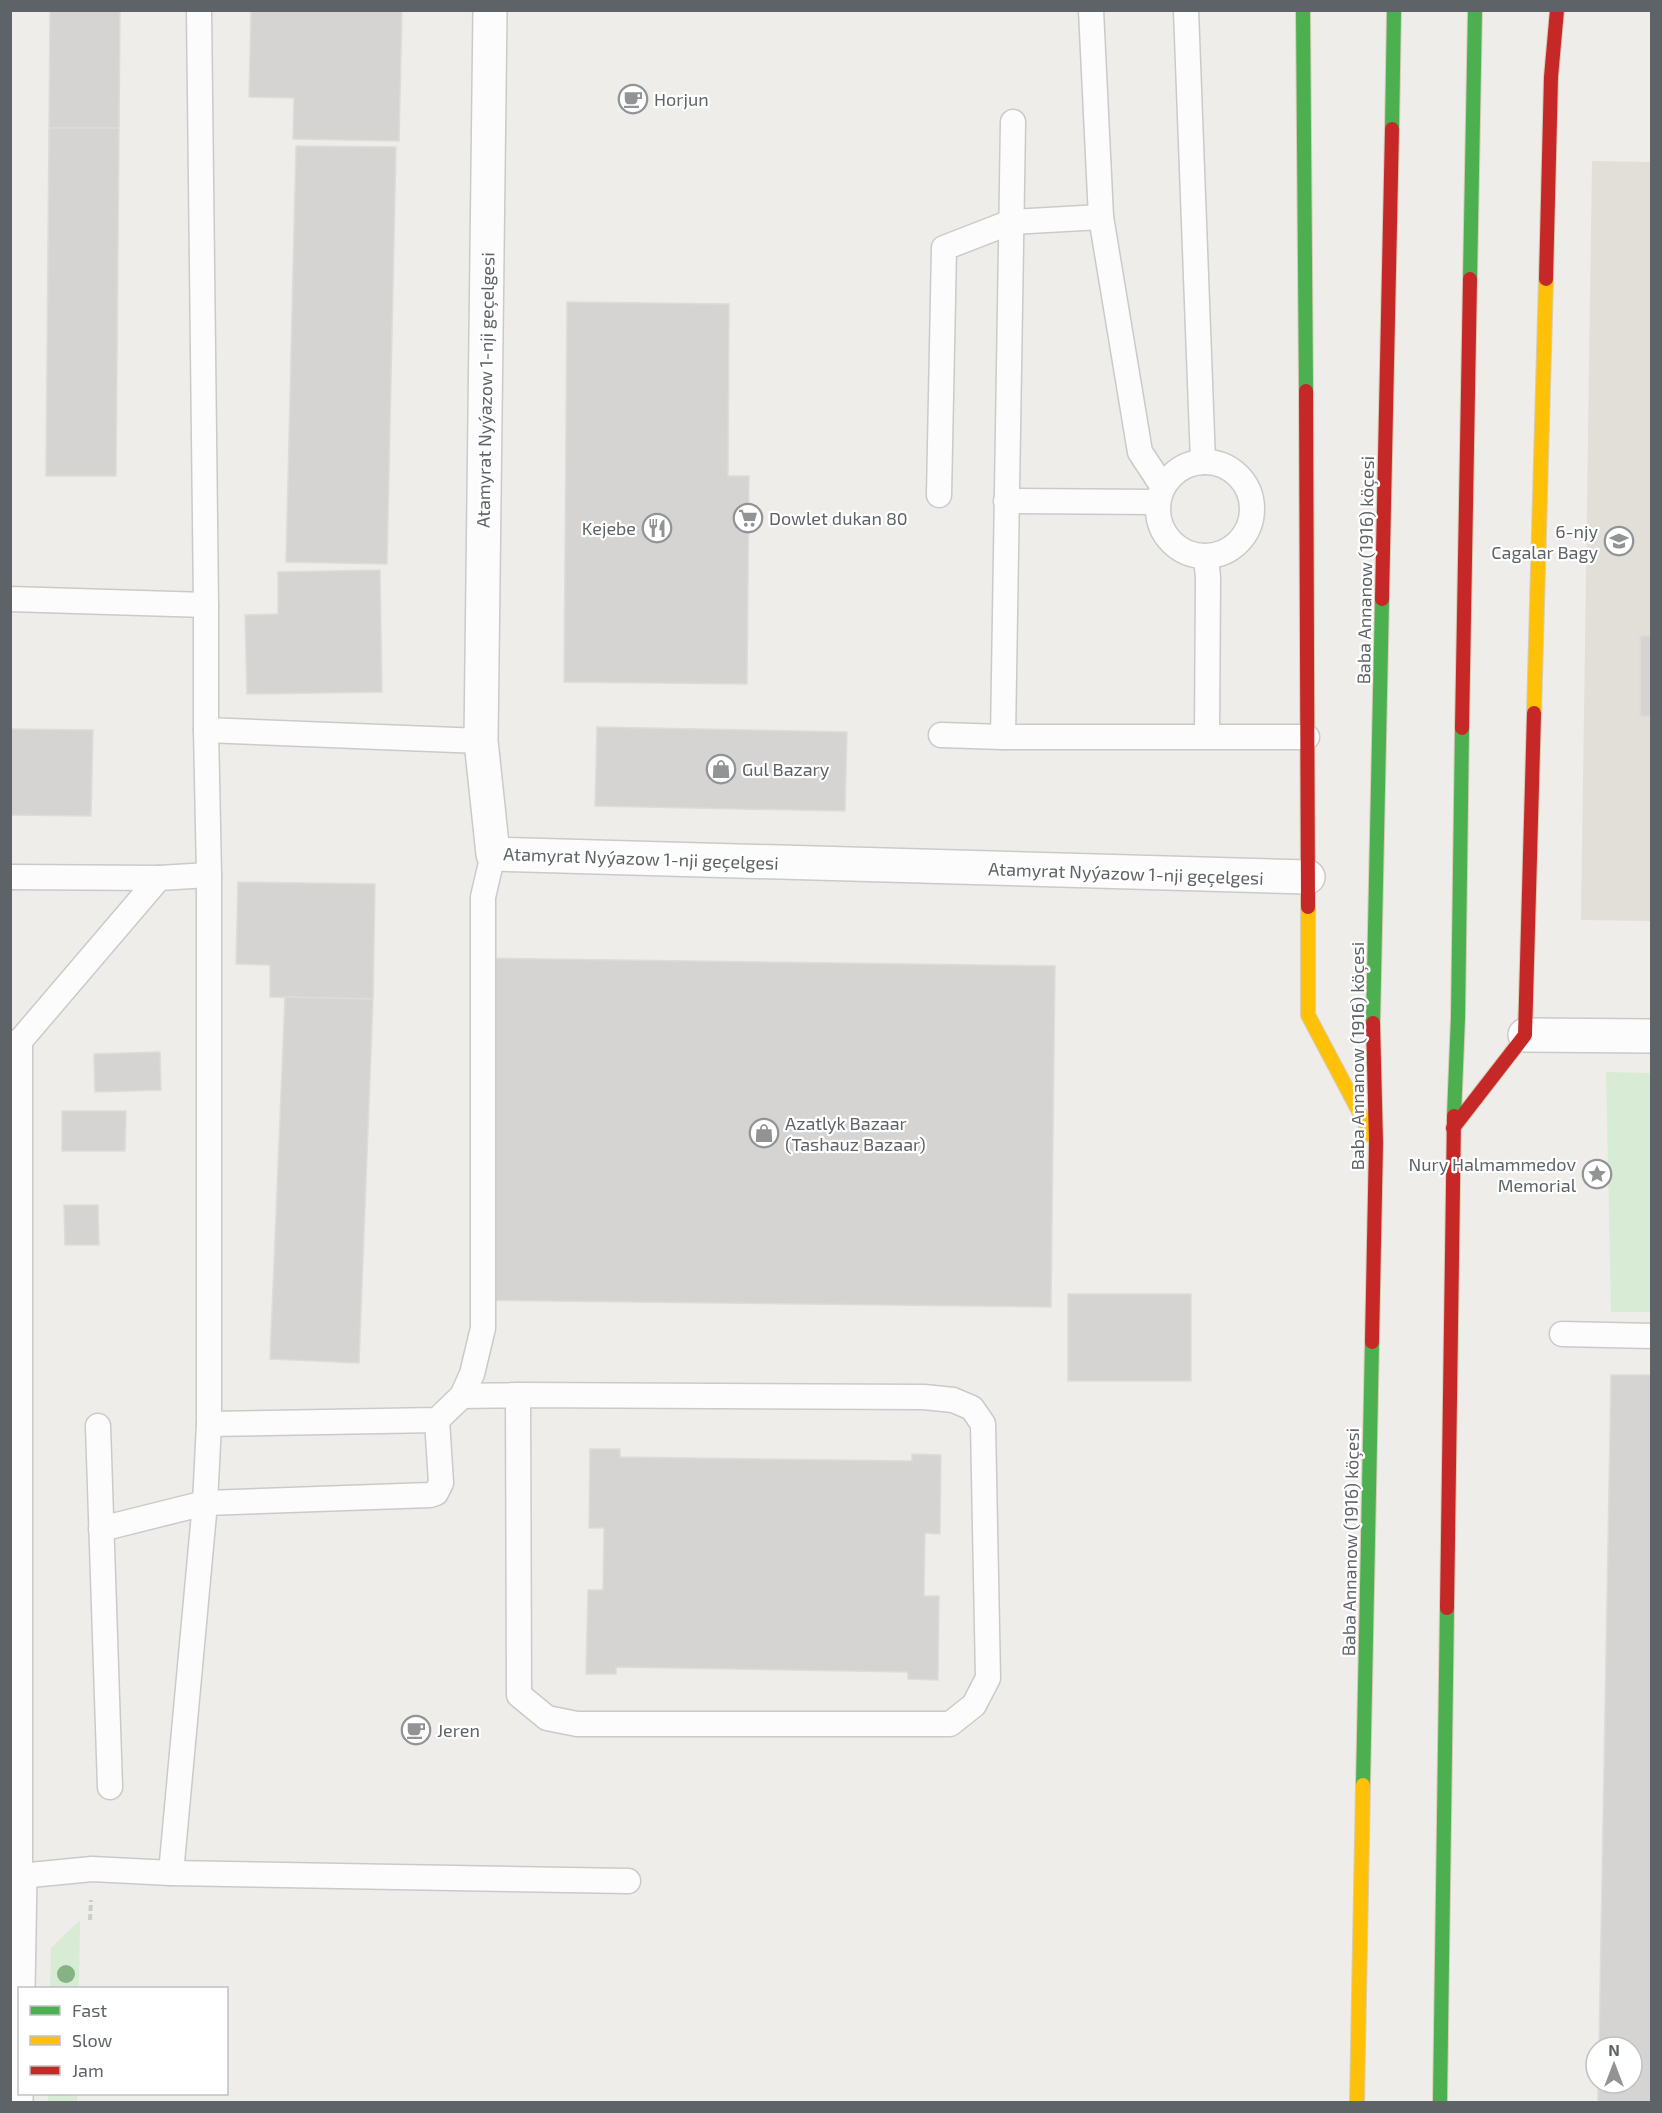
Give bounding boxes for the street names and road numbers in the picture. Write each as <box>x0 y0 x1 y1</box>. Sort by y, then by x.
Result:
street label: Atamyrat Nyýazow 1-nji geçelgesi <box>472 252 499 528</box>
street label: Baba Annanow (1916) köçesi <box>1352 456 1379 684</box>
street label: Atamyrat Nyýazow 1-nji geçelgesi <box>503 842 779 875</box>
street label: Atamyrat Nyýazow 1-nji geçelgesi <box>988 857 1264 890</box>
street label: Baba Annanow (1916) köçesi <box>1346 942 1369 1170</box>
street label: Baba Annanow (1916) köçesi <box>1337 1428 1364 1656</box>

